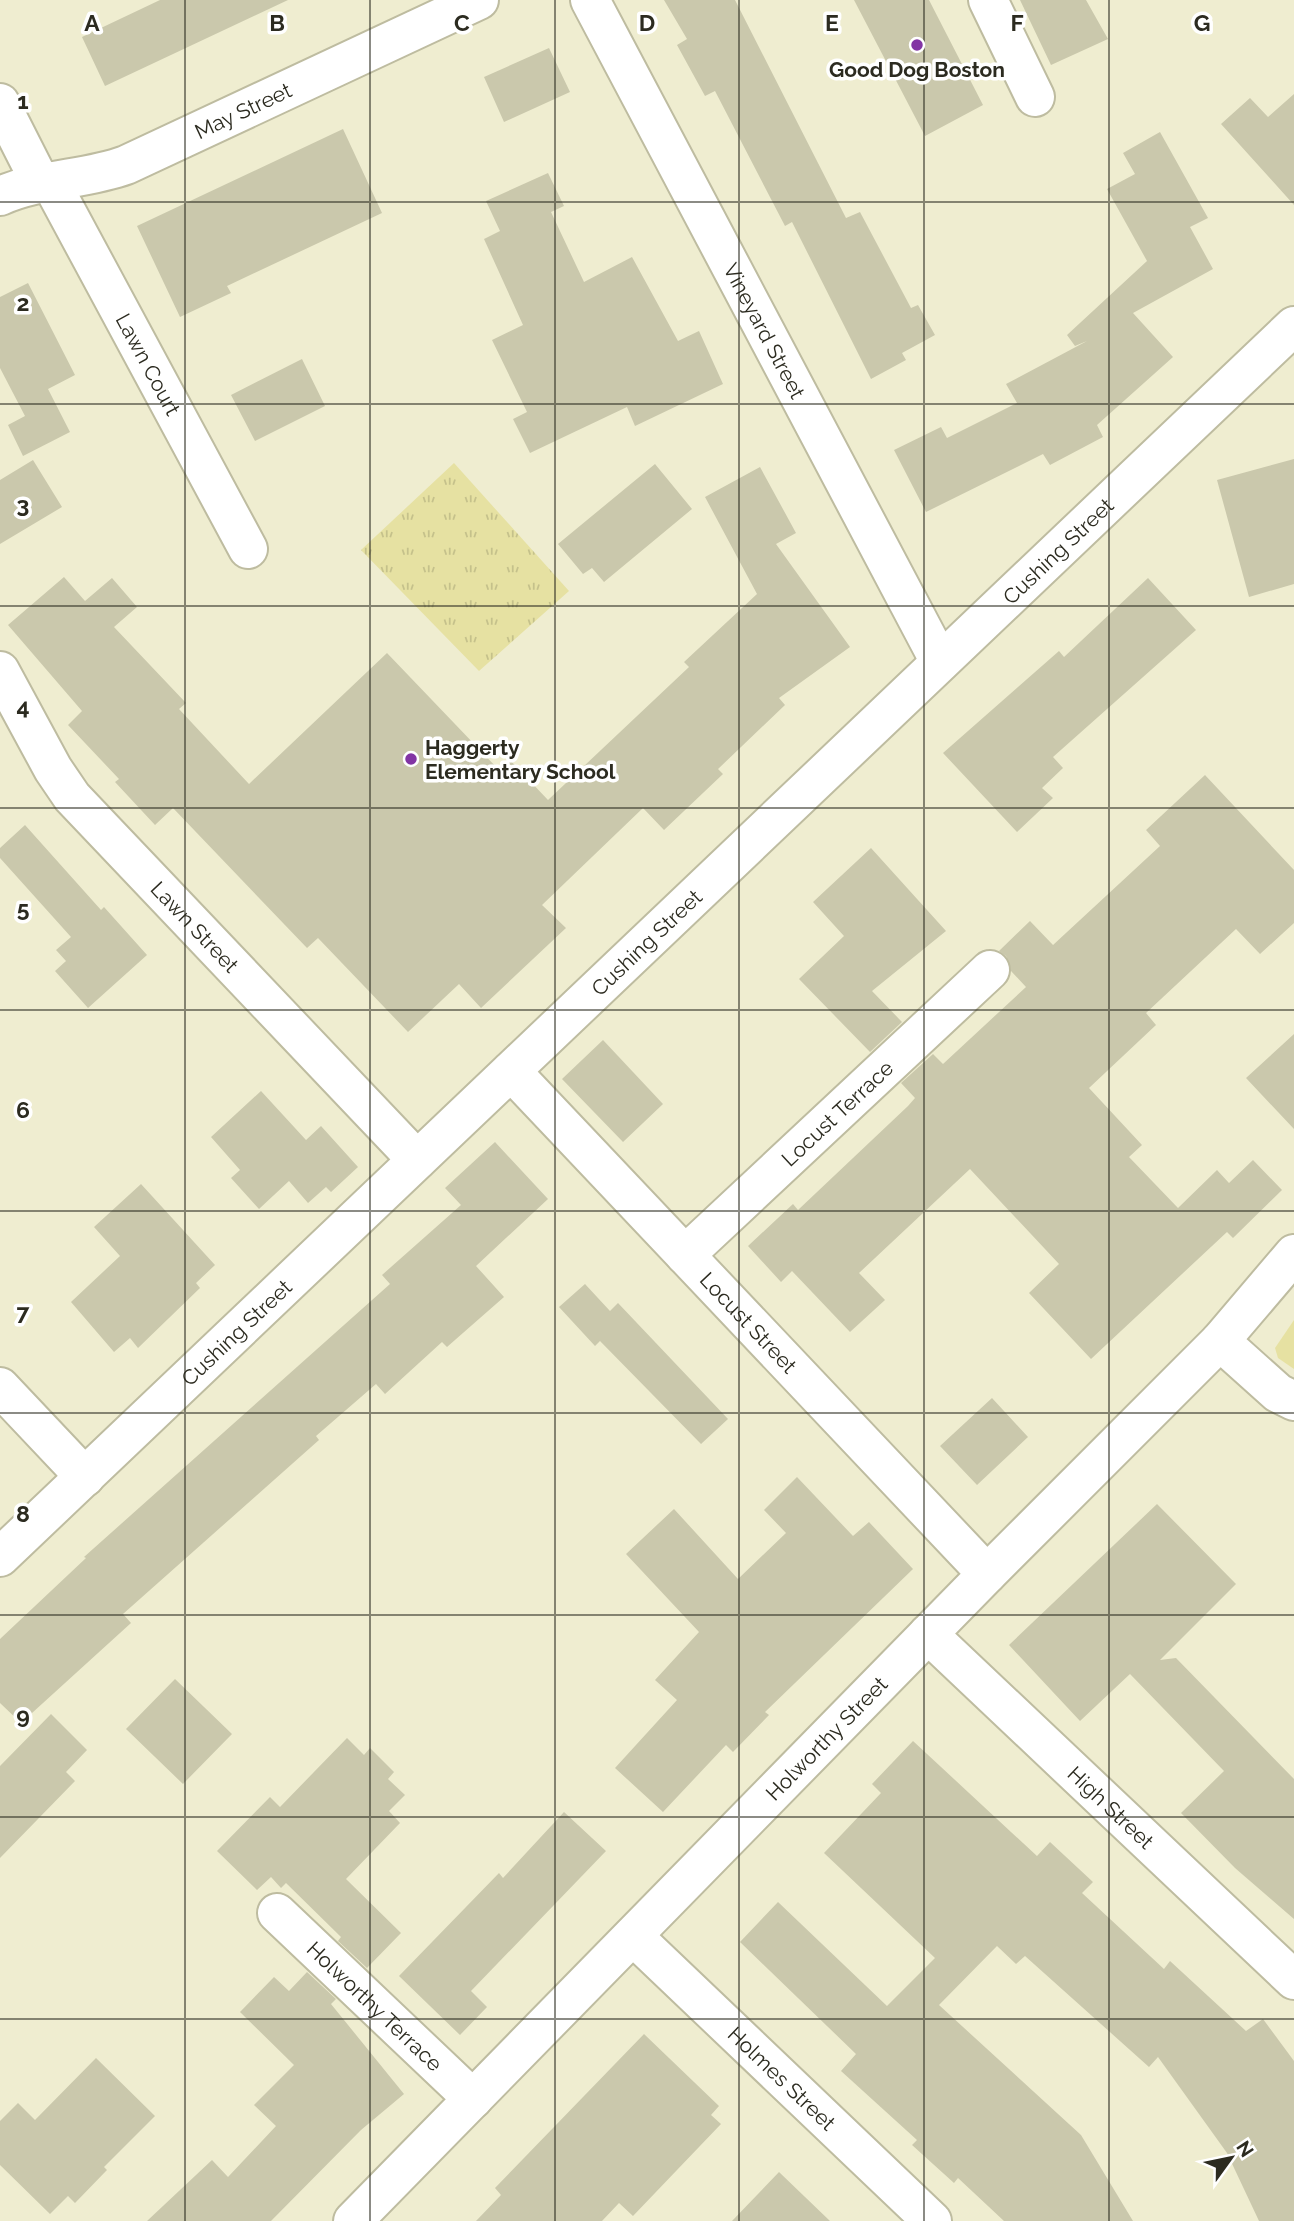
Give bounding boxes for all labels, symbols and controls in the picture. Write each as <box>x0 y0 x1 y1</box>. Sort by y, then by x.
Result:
text: A <box>84 9 100 36</box>
text: B <box>269 9 285 36</box>
text: C <box>454 9 470 36</box>
text: D <box>639 9 655 36</box>
text: E <box>825 9 839 36</box>
text: F <box>1010 9 1024 36</box>
text: G <box>1194 9 1210 36</box>
marker: Good Dog Boston <box>909 37 925 53</box>
place label: Good Dog Boston <box>829 57 1005 82</box>
street label: May Street <box>190 77 295 144</box>
text: 1 <box>17 87 29 114</box>
street label: Vineyard Street <box>719 259 811 403</box>
text: 2 <box>17 289 29 316</box>
street label: Lawn Court <box>111 309 186 419</box>
text: 3 <box>17 491 29 518</box>
street label: Cushing Street <box>997 492 1118 609</box>
text: 4 <box>16 693 30 720</box>
place label: Haggerty Elementary School <box>425 735 616 784</box>
marker: Haggerty Elementary School <box>403 751 419 767</box>
street label: Lawn Street <box>146 876 244 977</box>
street label: Cushing Street <box>586 884 707 1000</box>
text: 5 <box>17 895 30 922</box>
street label: Locust Terrace <box>776 1055 898 1171</box>
text: 6 <box>16 1096 30 1123</box>
street label: Locust Street <box>695 1267 802 1378</box>
street label: Cushing Street <box>176 1274 297 1391</box>
text: 7 <box>17 1298 30 1325</box>
text: 8 <box>16 1500 30 1527</box>
street label: Holworthy Street <box>760 1671 892 1805</box>
text: 9 <box>16 1702 30 1729</box>
street label: High Street <box>1063 1761 1159 1854</box>
street label: Holworthy Terrace <box>302 1936 448 2076</box>
street label: Holmes Street <box>723 2021 841 2135</box>
north arrow <box>1196 2123 1266 2193</box>
text: N <box>1232 2137 1258 2161</box>

